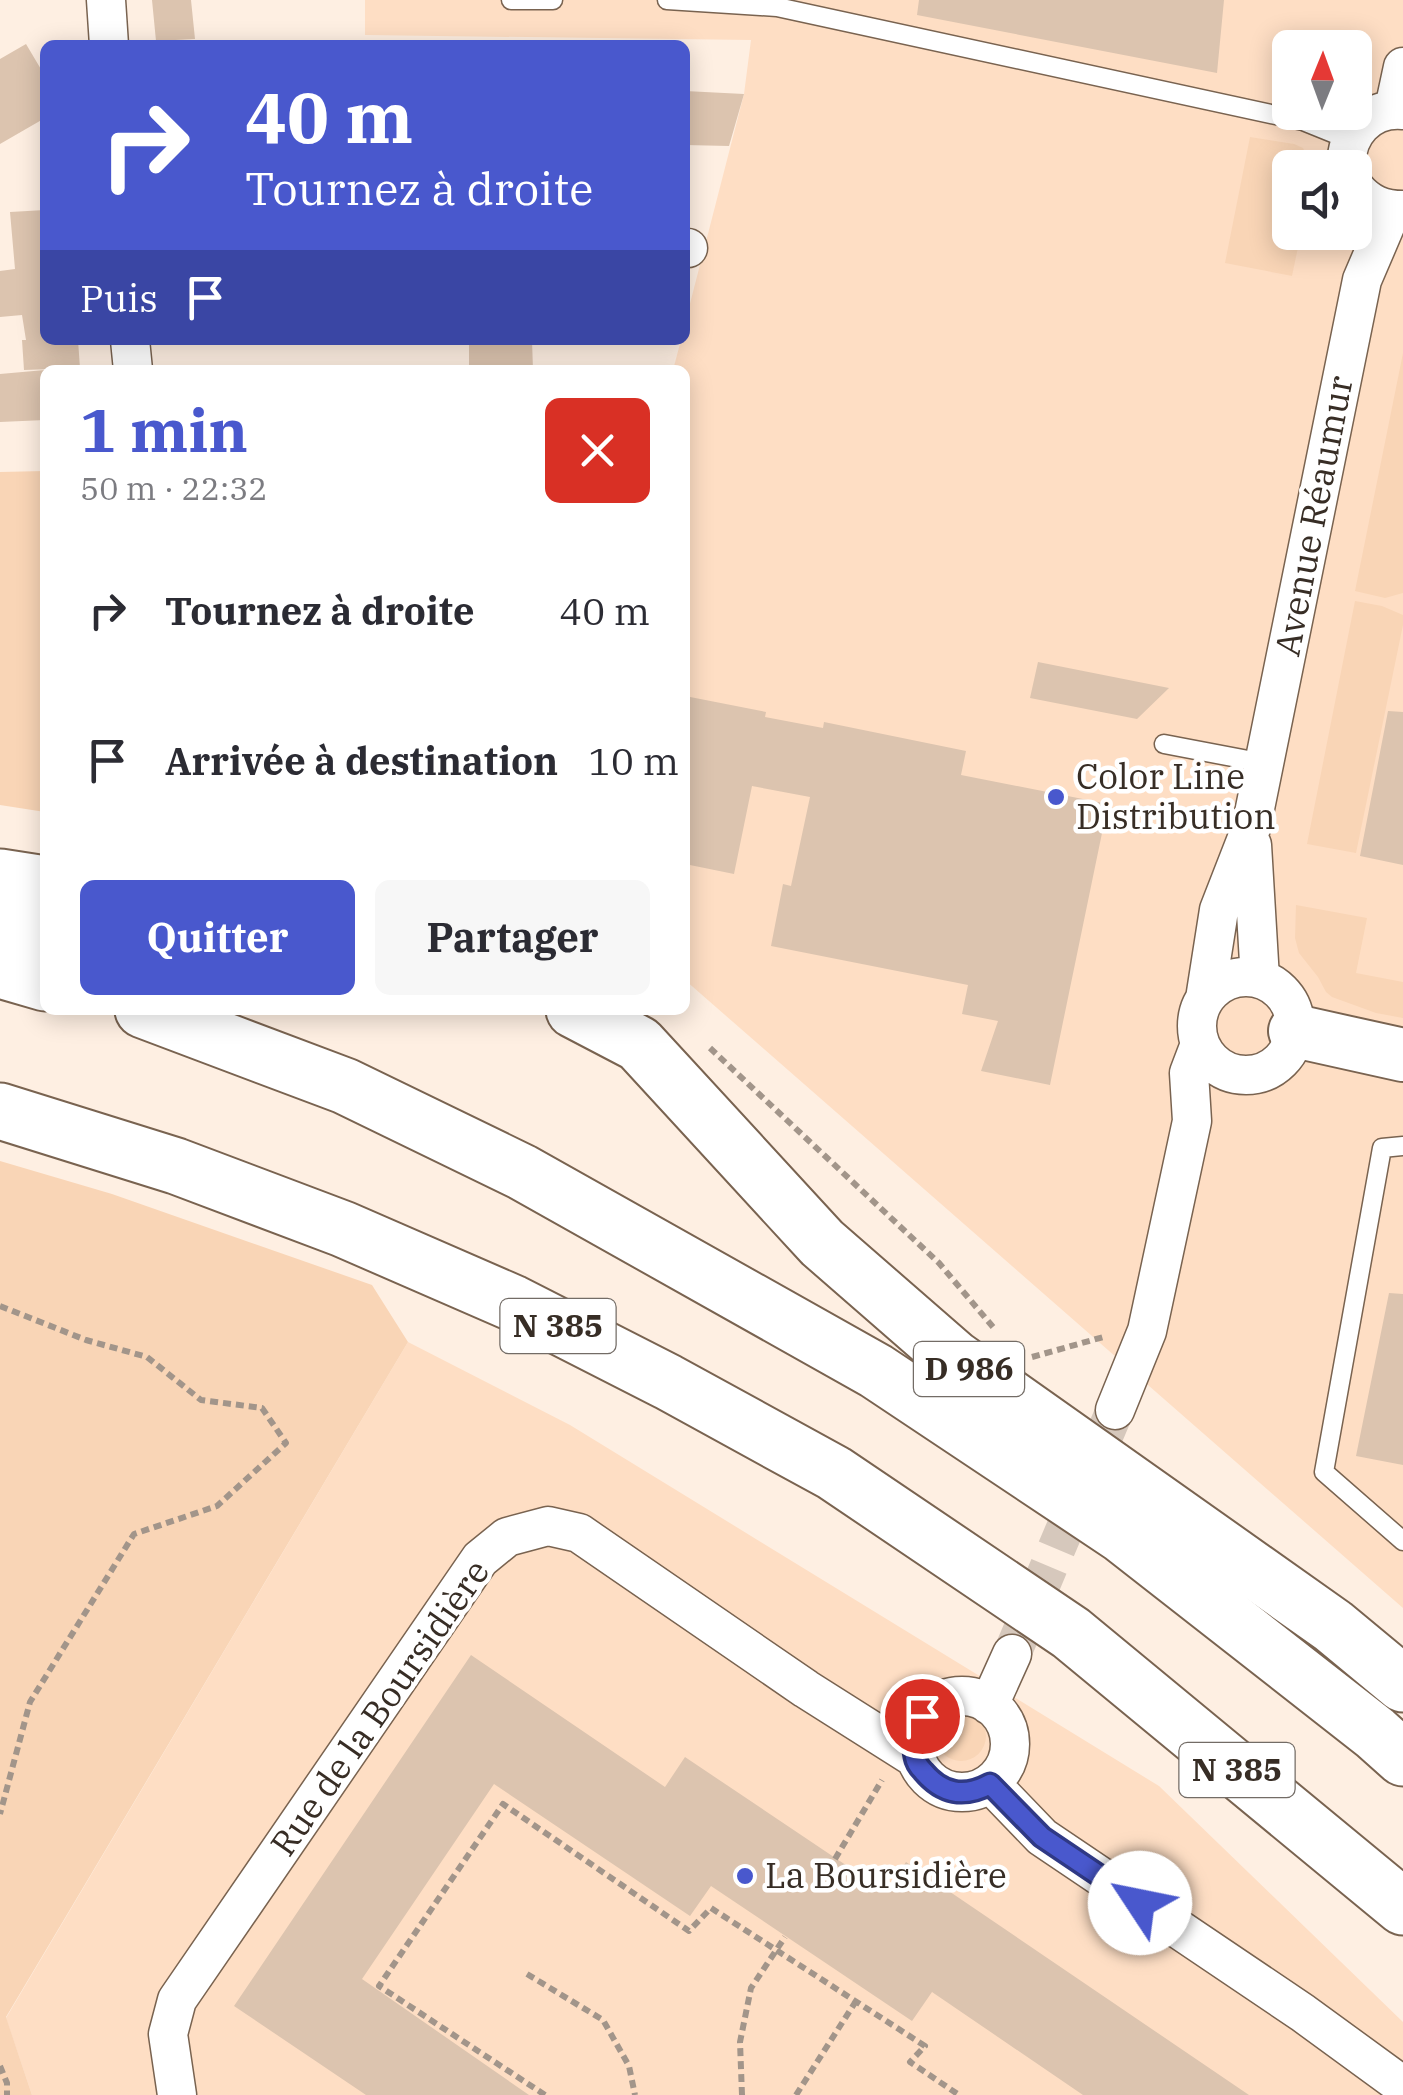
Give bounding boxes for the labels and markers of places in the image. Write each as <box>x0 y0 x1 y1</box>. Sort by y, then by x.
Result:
place label: Color Line Distribution <box>1076 753 1276 839</box>
marker: Color Line Distribution <box>1045 786 1067 808</box>
pin <box>880 1674 965 1759</box>
place label: La Boursidière <box>765 1852 1007 1898</box>
marker: La Boursidière <box>734 1865 756 1887</box>

